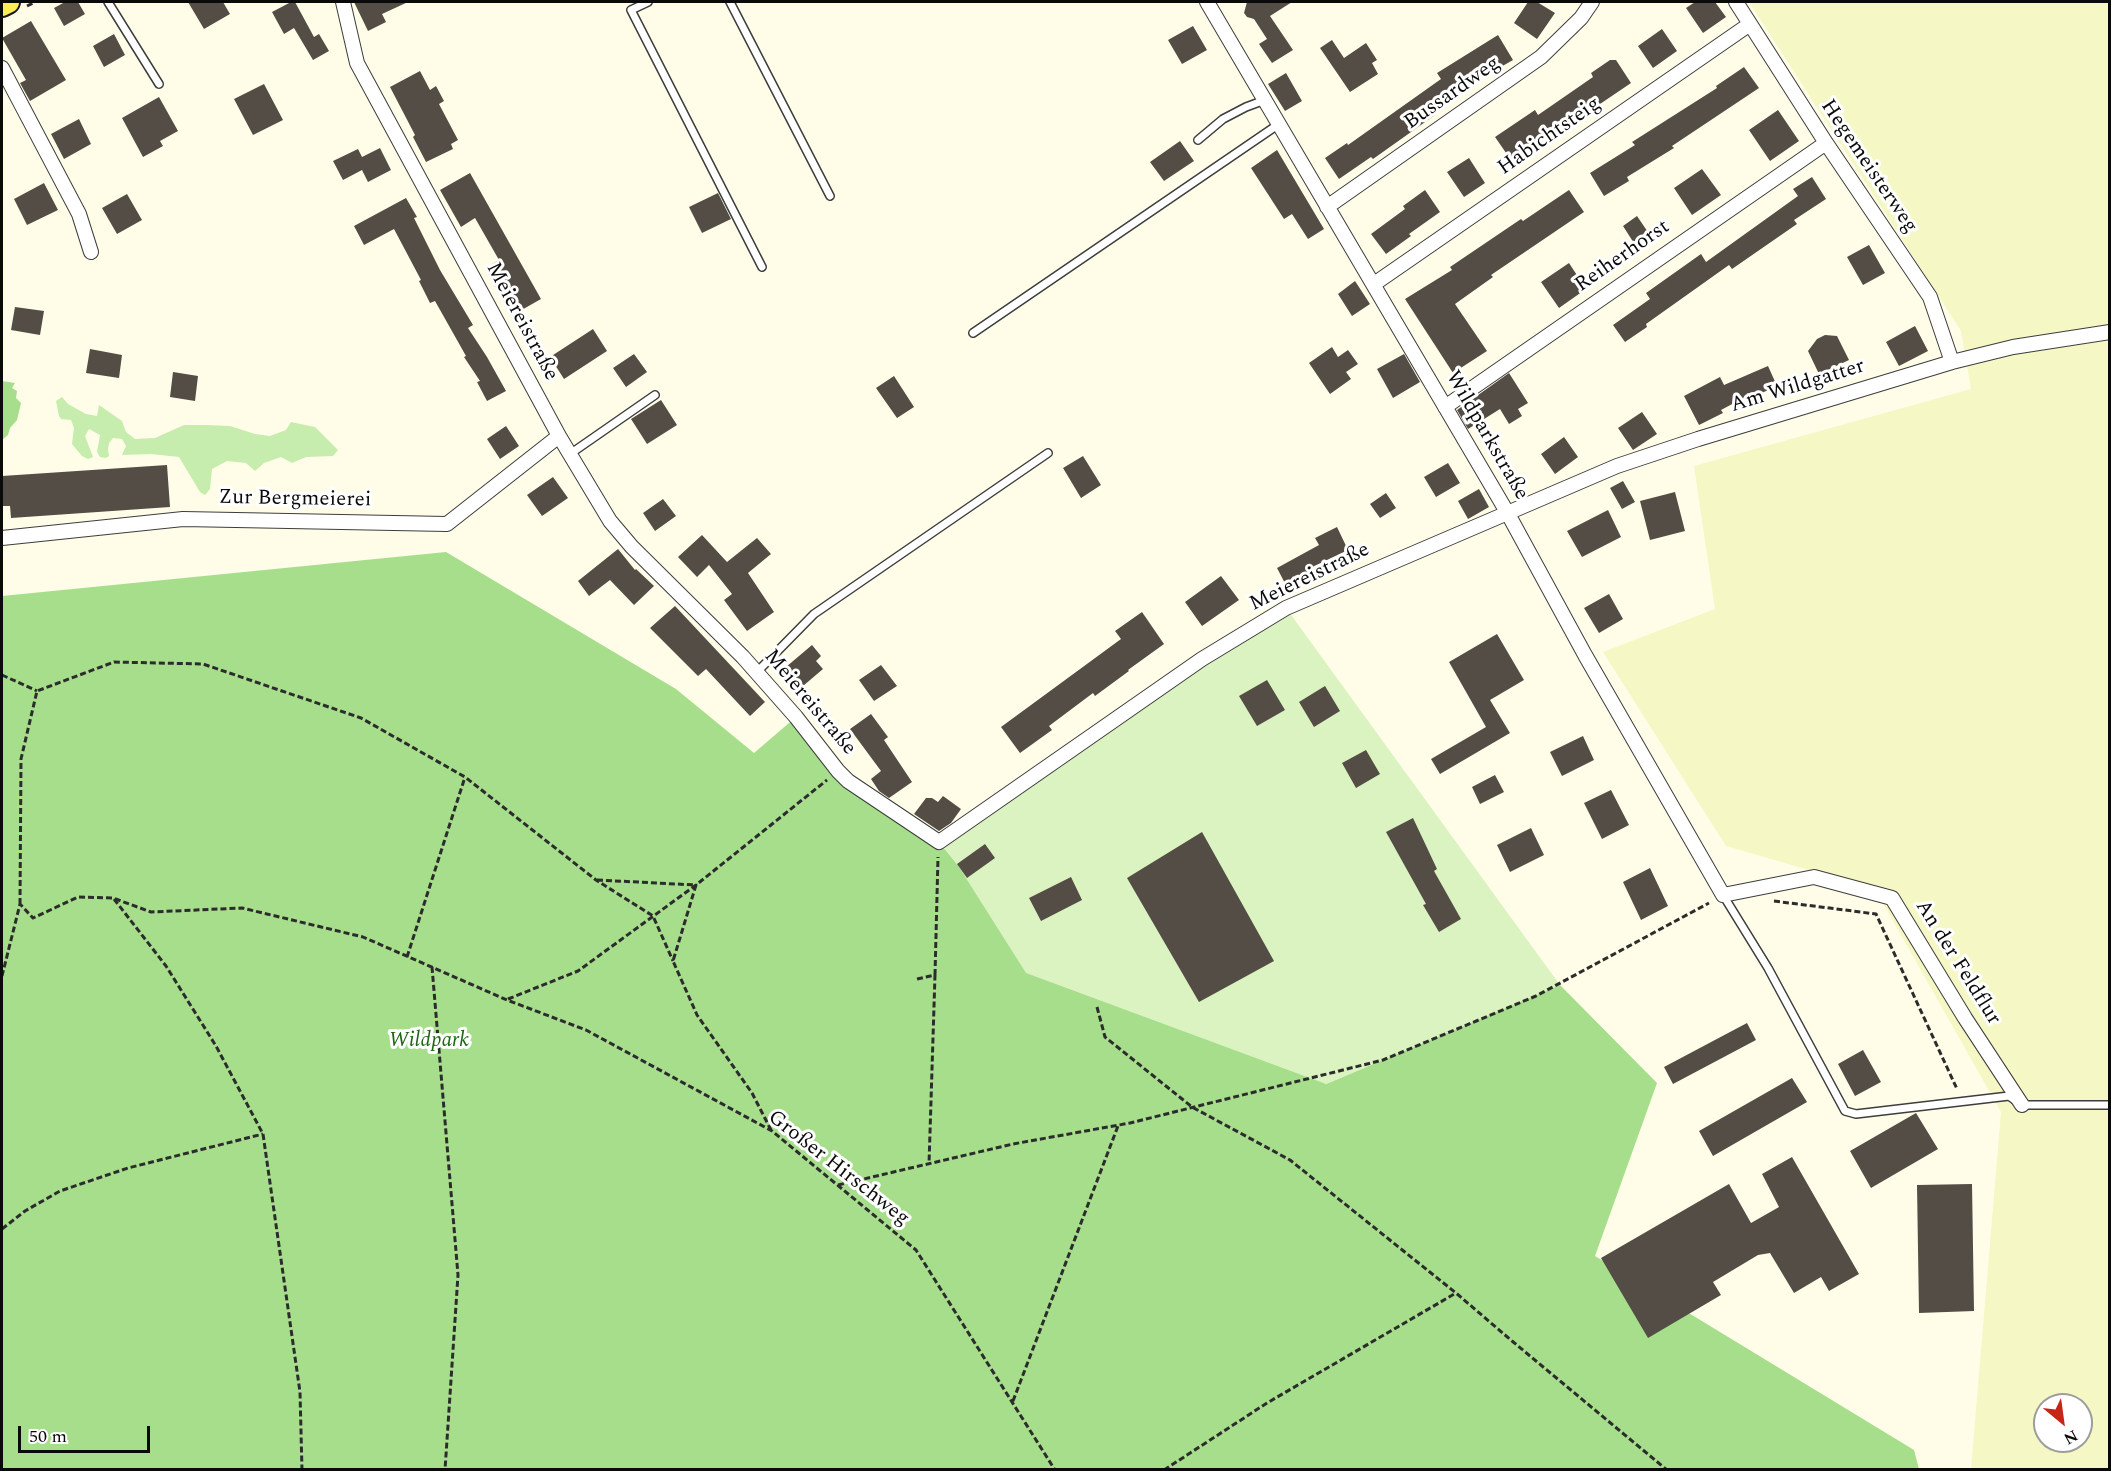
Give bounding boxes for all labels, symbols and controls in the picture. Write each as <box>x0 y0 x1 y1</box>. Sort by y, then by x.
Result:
street label: Bussardweg <box>1400 52 1506 136</box>
street label: Habichtsteig <box>1494 92 1606 182</box>
street label: Hegemeisterweg <box>1814 95 1922 239</box>
street label: Reiherhorst <box>1571 215 1675 299</box>
street label: Meiereistraße <box>479 259 563 385</box>
street label: Am Wildgatter <box>1728 355 1868 419</box>
street label: Wildparkstraße <box>1439 367 1533 505</box>
street label: Zur Bergmeierei <box>218 486 372 514</box>
street label: Meiereistraße <box>1246 538 1374 618</box>
street label: Meiereistraße <box>757 645 861 761</box>
street label: An der Feldflur <box>1909 896 2005 1030</box>
park label: Wildpark <box>389 1029 469 1055</box>
street label: Großer Hirschweg <box>762 1106 914 1232</box>
north arrow <box>2033 1393 2093 1453</box>
scale bar <box>21 1414 153 1452</box>
text: 50 m <box>29 1423 67 1450</box>
text: N <box>2059 1423 2082 1451</box>

